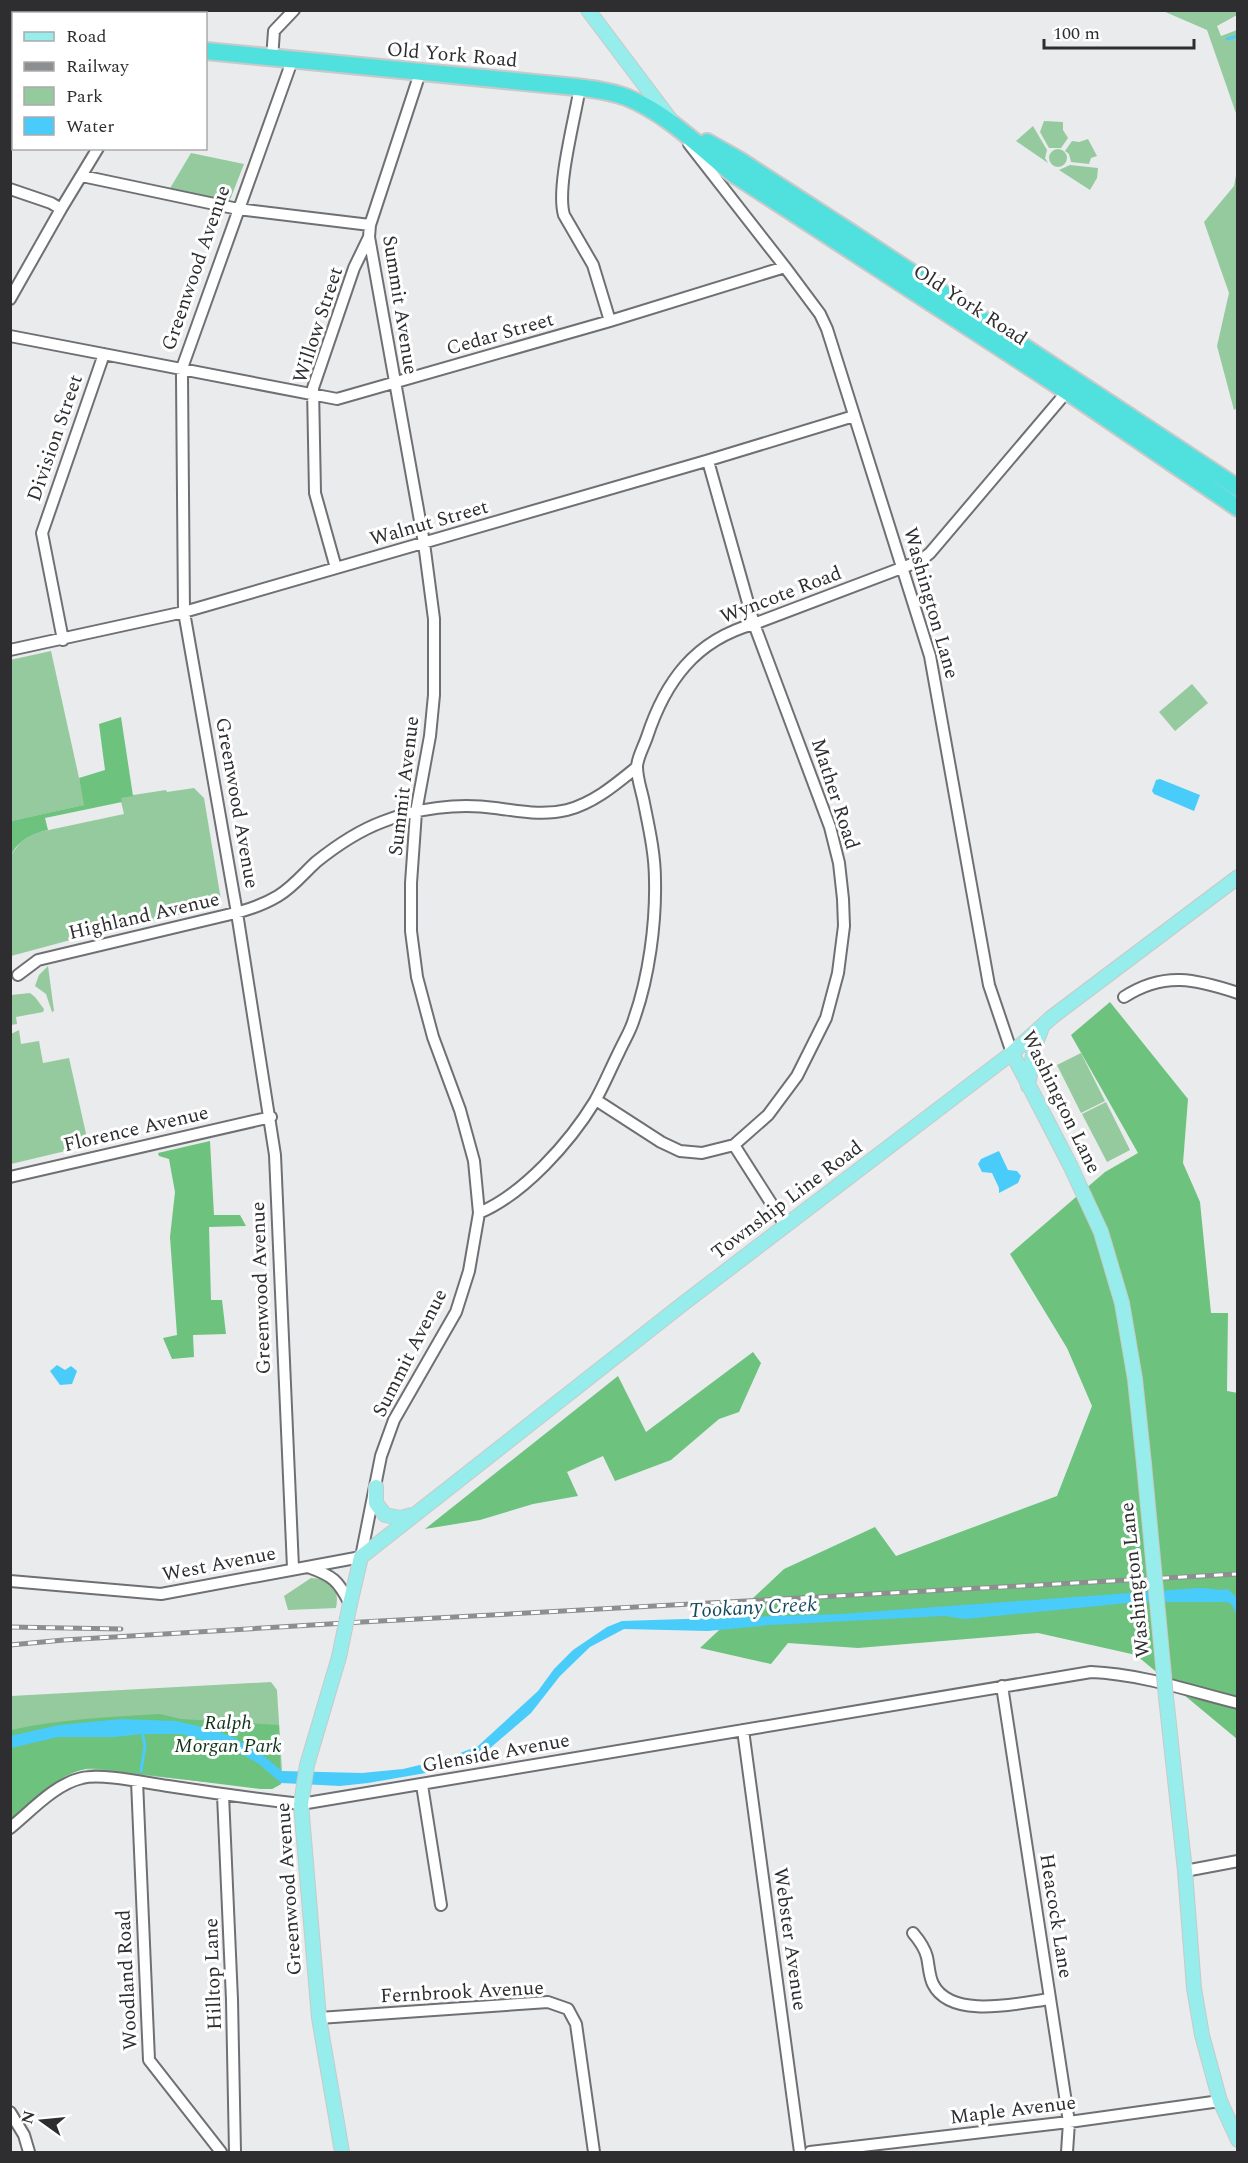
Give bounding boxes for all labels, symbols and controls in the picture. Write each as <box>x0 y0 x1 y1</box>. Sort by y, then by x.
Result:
legend <box>12 12 207 150</box>
scale bar <box>1044 12 1194 50</box>
text: 100 m <box>1053 20 1100 47</box>
text: Road <box>66 23 107 50</box>
street label: Old York Road <box>385 34 519 76</box>
text: Railway <box>66 53 130 80</box>
text: Park <box>66 83 103 110</box>
text: Water <box>66 113 114 140</box>
street label: Greenwood Avenue <box>154 181 238 355</box>
street label: Summit Avenue <box>374 233 426 377</box>
street label: Old York Road <box>907 257 1033 353</box>
street label: Willow Street <box>285 263 351 387</box>
street label: Cedar Street <box>443 304 557 364</box>
street label: Division Street <box>19 370 91 506</box>
street label: Walnut Street <box>366 492 492 554</box>
street label: Washington Lane <box>895 524 967 682</box>
street label: Wyncote Road <box>716 558 846 632</box>
street label: Summit Avenue <box>381 714 427 858</box>
street label: Greenwood Avenue <box>207 715 267 891</box>
street label: Mather Road <box>803 734 867 854</box>
street label: Highland Avenue <box>65 884 223 948</box>
street label: Washington Lane <box>1013 1025 1109 1179</box>
street label: Florence Avenue <box>60 1098 212 1160</box>
street label: Township Line Road <box>705 1133 869 1267</box>
street label: Greenwood Avenue <box>243 1201 279 1375</box>
street label: Summit Avenue <box>365 1284 455 1422</box>
street label: Washington Lane <box>1112 1501 1158 1659</box>
street label: West Avenue <box>159 1538 279 1590</box>
water label: Tookany Creek <box>688 1589 818 1627</box>
park label: Ralph Morgan Park <box>174 1708 282 1761</box>
street label: Glenside Avenue <box>420 1725 572 1781</box>
street label: Greenwood Avenue <box>268 1802 310 1976</box>
street label: Heacock Lane <box>1031 1852 1081 1980</box>
street label: Webster Avenue <box>765 1865 815 2013</box>
street label: Woodland Road <box>108 1909 146 2051</box>
street label: Hilltop Lane <box>196 1917 230 2031</box>
street label: Fernbrook Avenue <box>379 1973 545 2011</box>
street label: Maple Avenue <box>948 2087 1078 2133</box>
north arrow <box>12 2091 72 2151</box>
text: N <box>15 2108 42 2127</box>

